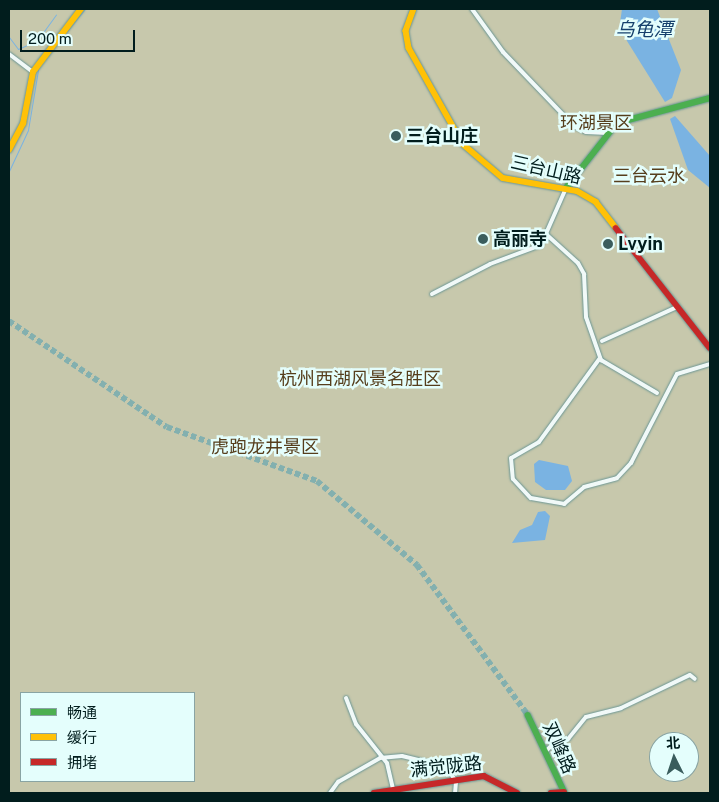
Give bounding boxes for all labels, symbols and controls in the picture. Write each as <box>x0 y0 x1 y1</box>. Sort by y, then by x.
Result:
water label: 乌龟潭 <box>616 19 672 41</box>
scale bar <box>22 20 138 52</box>
text: 200 m <box>28 30 72 47</box>
park label: 环湖景区 <box>560 112 632 134</box>
place label: 三台山庄 <box>406 125 478 147</box>
marker: 三台山庄 <box>390 130 402 142</box>
street label: 三台山路 <box>508 151 584 189</box>
park label: 三台云水 <box>613 165 685 187</box>
place label: 高丽寺 <box>493 228 547 250</box>
marker: 高丽寺 <box>477 233 489 245</box>
place label: Lvyin <box>618 233 663 255</box>
marker: Lvyin <box>602 238 614 250</box>
park label: 杭州西湖风景名胜区 <box>279 368 441 390</box>
park label: 虎跑龙井景区 <box>211 436 319 458</box>
legend <box>20 692 195 782</box>
text: 畅通 <box>67 704 97 721</box>
street label: 双峰路 <box>538 719 580 777</box>
text: 缓行 <box>67 729 97 746</box>
north arrow <box>649 732 699 782</box>
text: 北 <box>665 735 681 752</box>
street label: 满觉陇路 <box>409 752 483 782</box>
text: 拥堵 <box>67 754 97 771</box>

